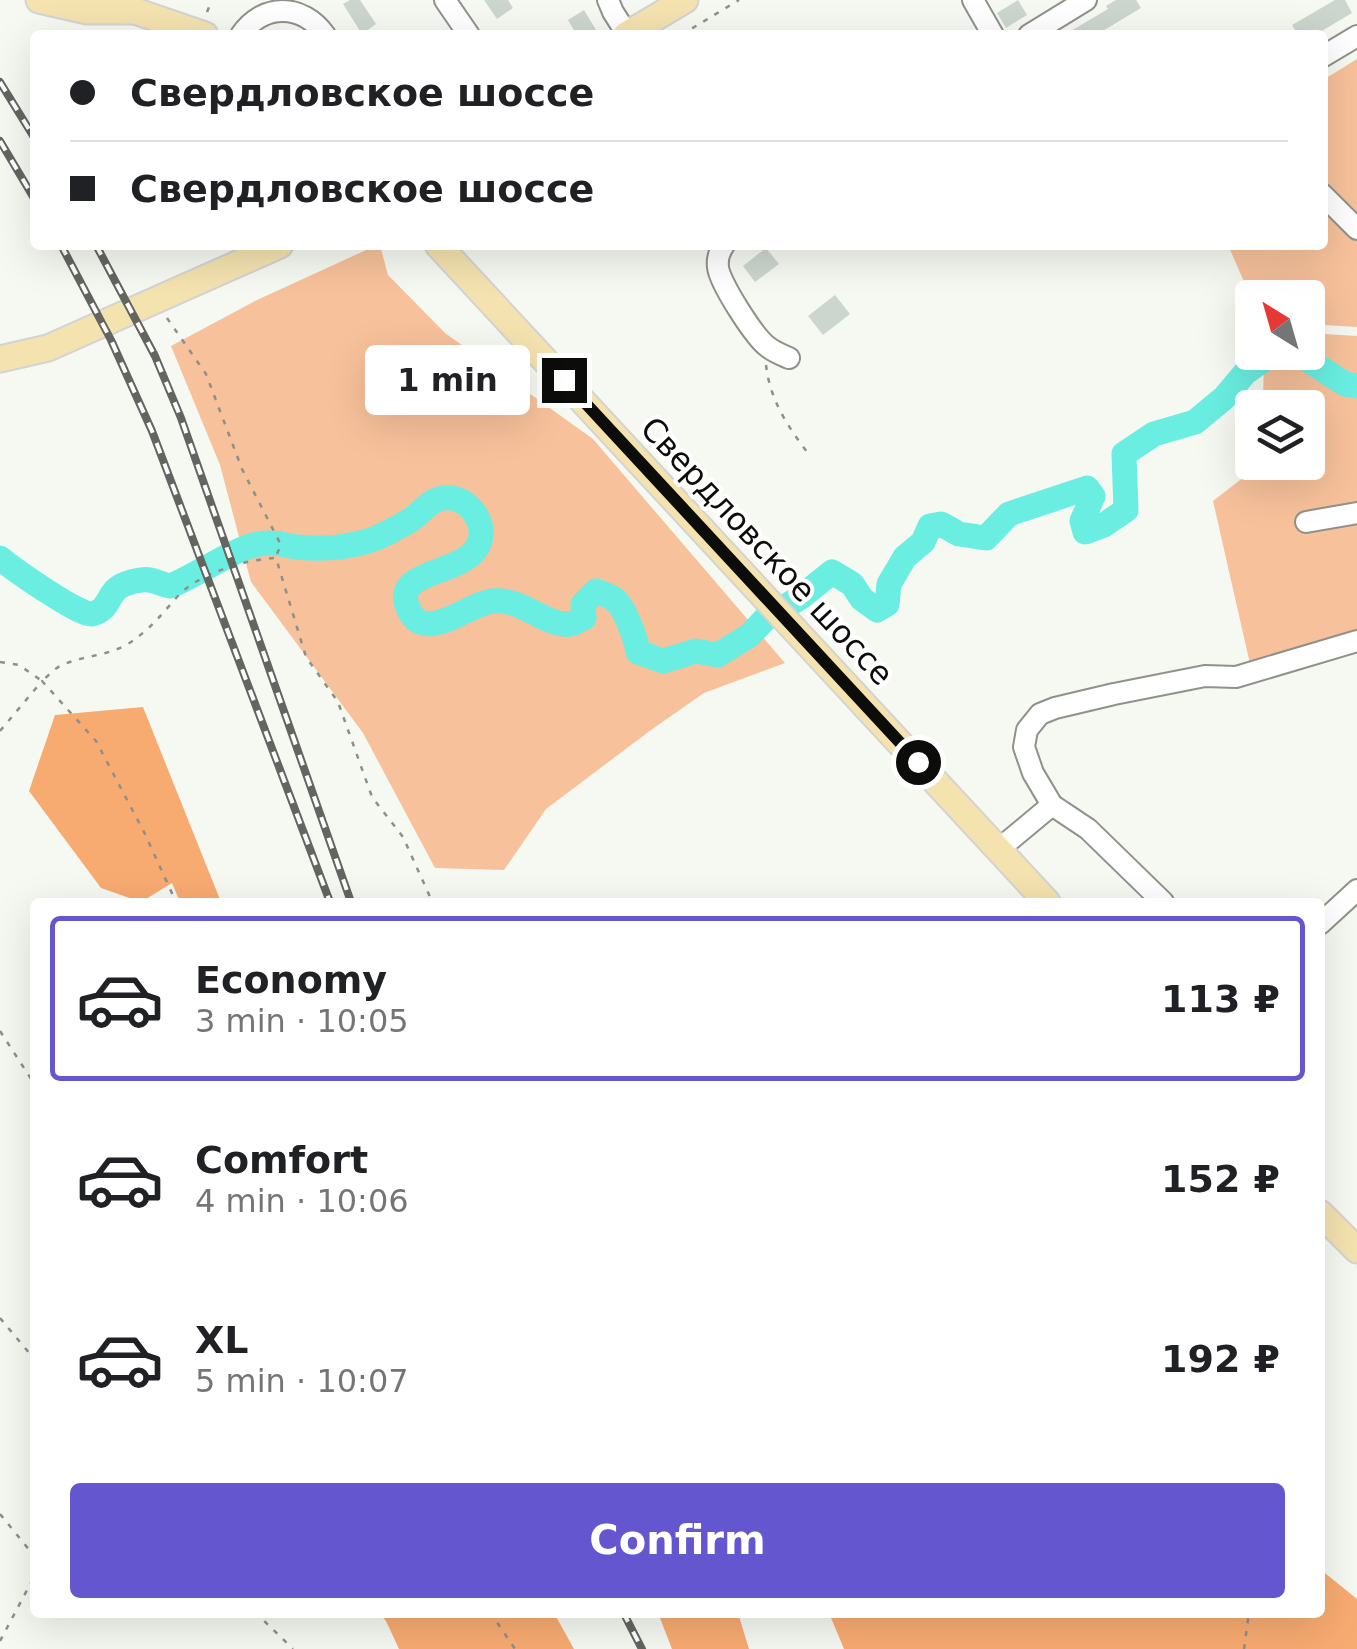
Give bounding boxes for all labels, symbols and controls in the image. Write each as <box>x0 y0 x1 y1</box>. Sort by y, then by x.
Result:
text: Свердловское шоссе <box>130 71 594 115</box>
text: Свердловское шоссе <box>130 167 594 211</box>
north arrow <box>1235 280 1325 370</box>
map controls <box>1235 280 1325 480</box>
callout: 1 min <box>364 345 529 415</box>
route end <box>542 358 587 403</box>
text: 1 min <box>397 361 498 399</box>
button: layers <box>1235 390 1325 480</box>
street label: Свердловское шоссе <box>633 409 901 693</box>
route start <box>896 740 941 785</box>
icon: car <box>75 954 165 1044</box>
text: Economy <box>195 958 387 1002</box>
text: 113 ₽ <box>1161 977 1280 1021</box>
text: 3 min · 10:05 <box>195 1002 409 1040</box>
icon: car <box>75 1134 165 1224</box>
text: Comfort <box>195 1138 368 1182</box>
text: 152 ₽ <box>1161 1157 1280 1201</box>
text: 4 min · 10:06 <box>195 1182 409 1220</box>
icon: car <box>75 1314 165 1404</box>
text: XL <box>195 1318 249 1362</box>
text: 192 ₽ <box>1161 1337 1280 1381</box>
text: 5 min · 10:07 <box>195 1362 409 1400</box>
button: Confirm <box>70 1483 1285 1598</box>

